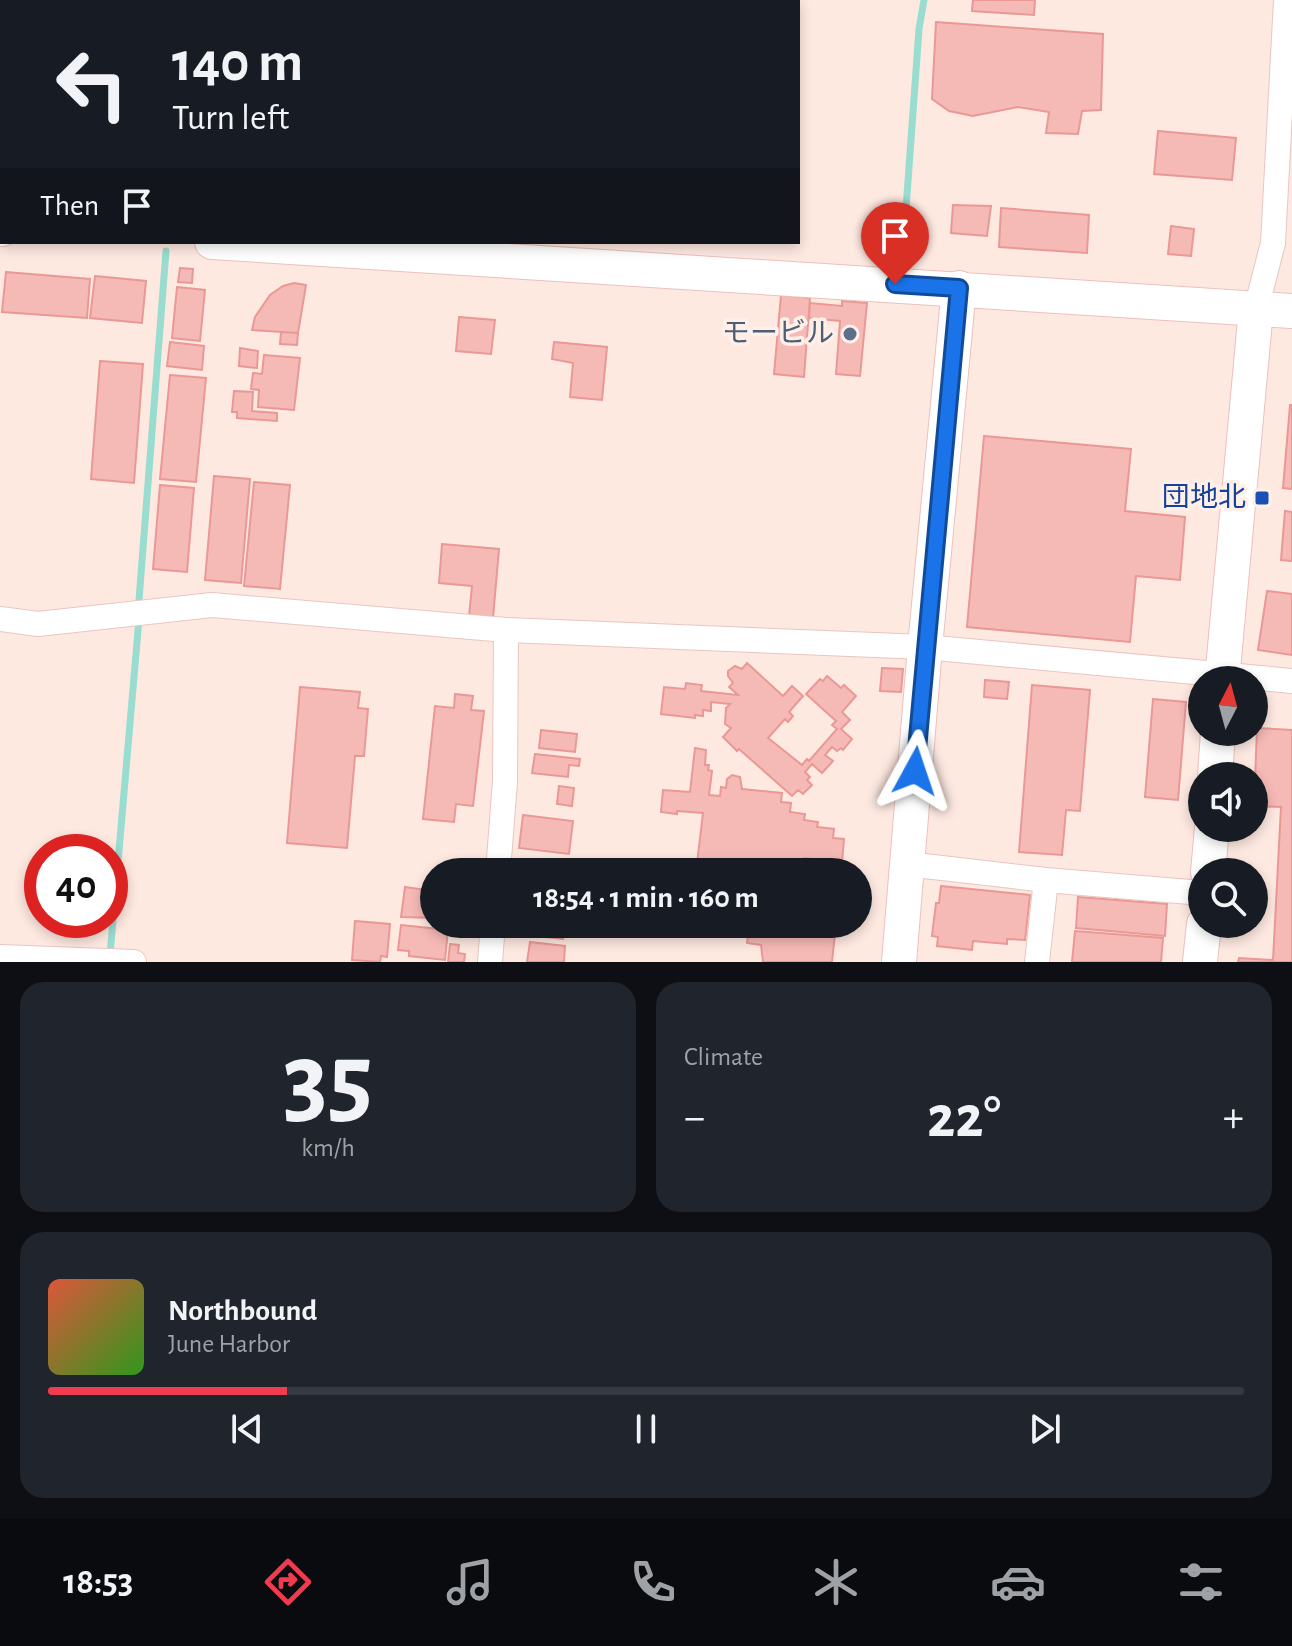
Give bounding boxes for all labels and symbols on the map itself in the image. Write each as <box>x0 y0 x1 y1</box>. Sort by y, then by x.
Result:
pin <box>861 202 929 284</box>
place label: モービル <box>722 318 834 348</box>
marker: モービル <box>841 325 859 343</box>
place label: 団地北 <box>1162 482 1246 512</box>
marker: 団地北 <box>1253 489 1271 507</box>
north arrow <box>1188 666 1268 746</box>
position arrow <box>873 729 957 813</box>
speed limit sign: 40 <box>24 834 128 938</box>

